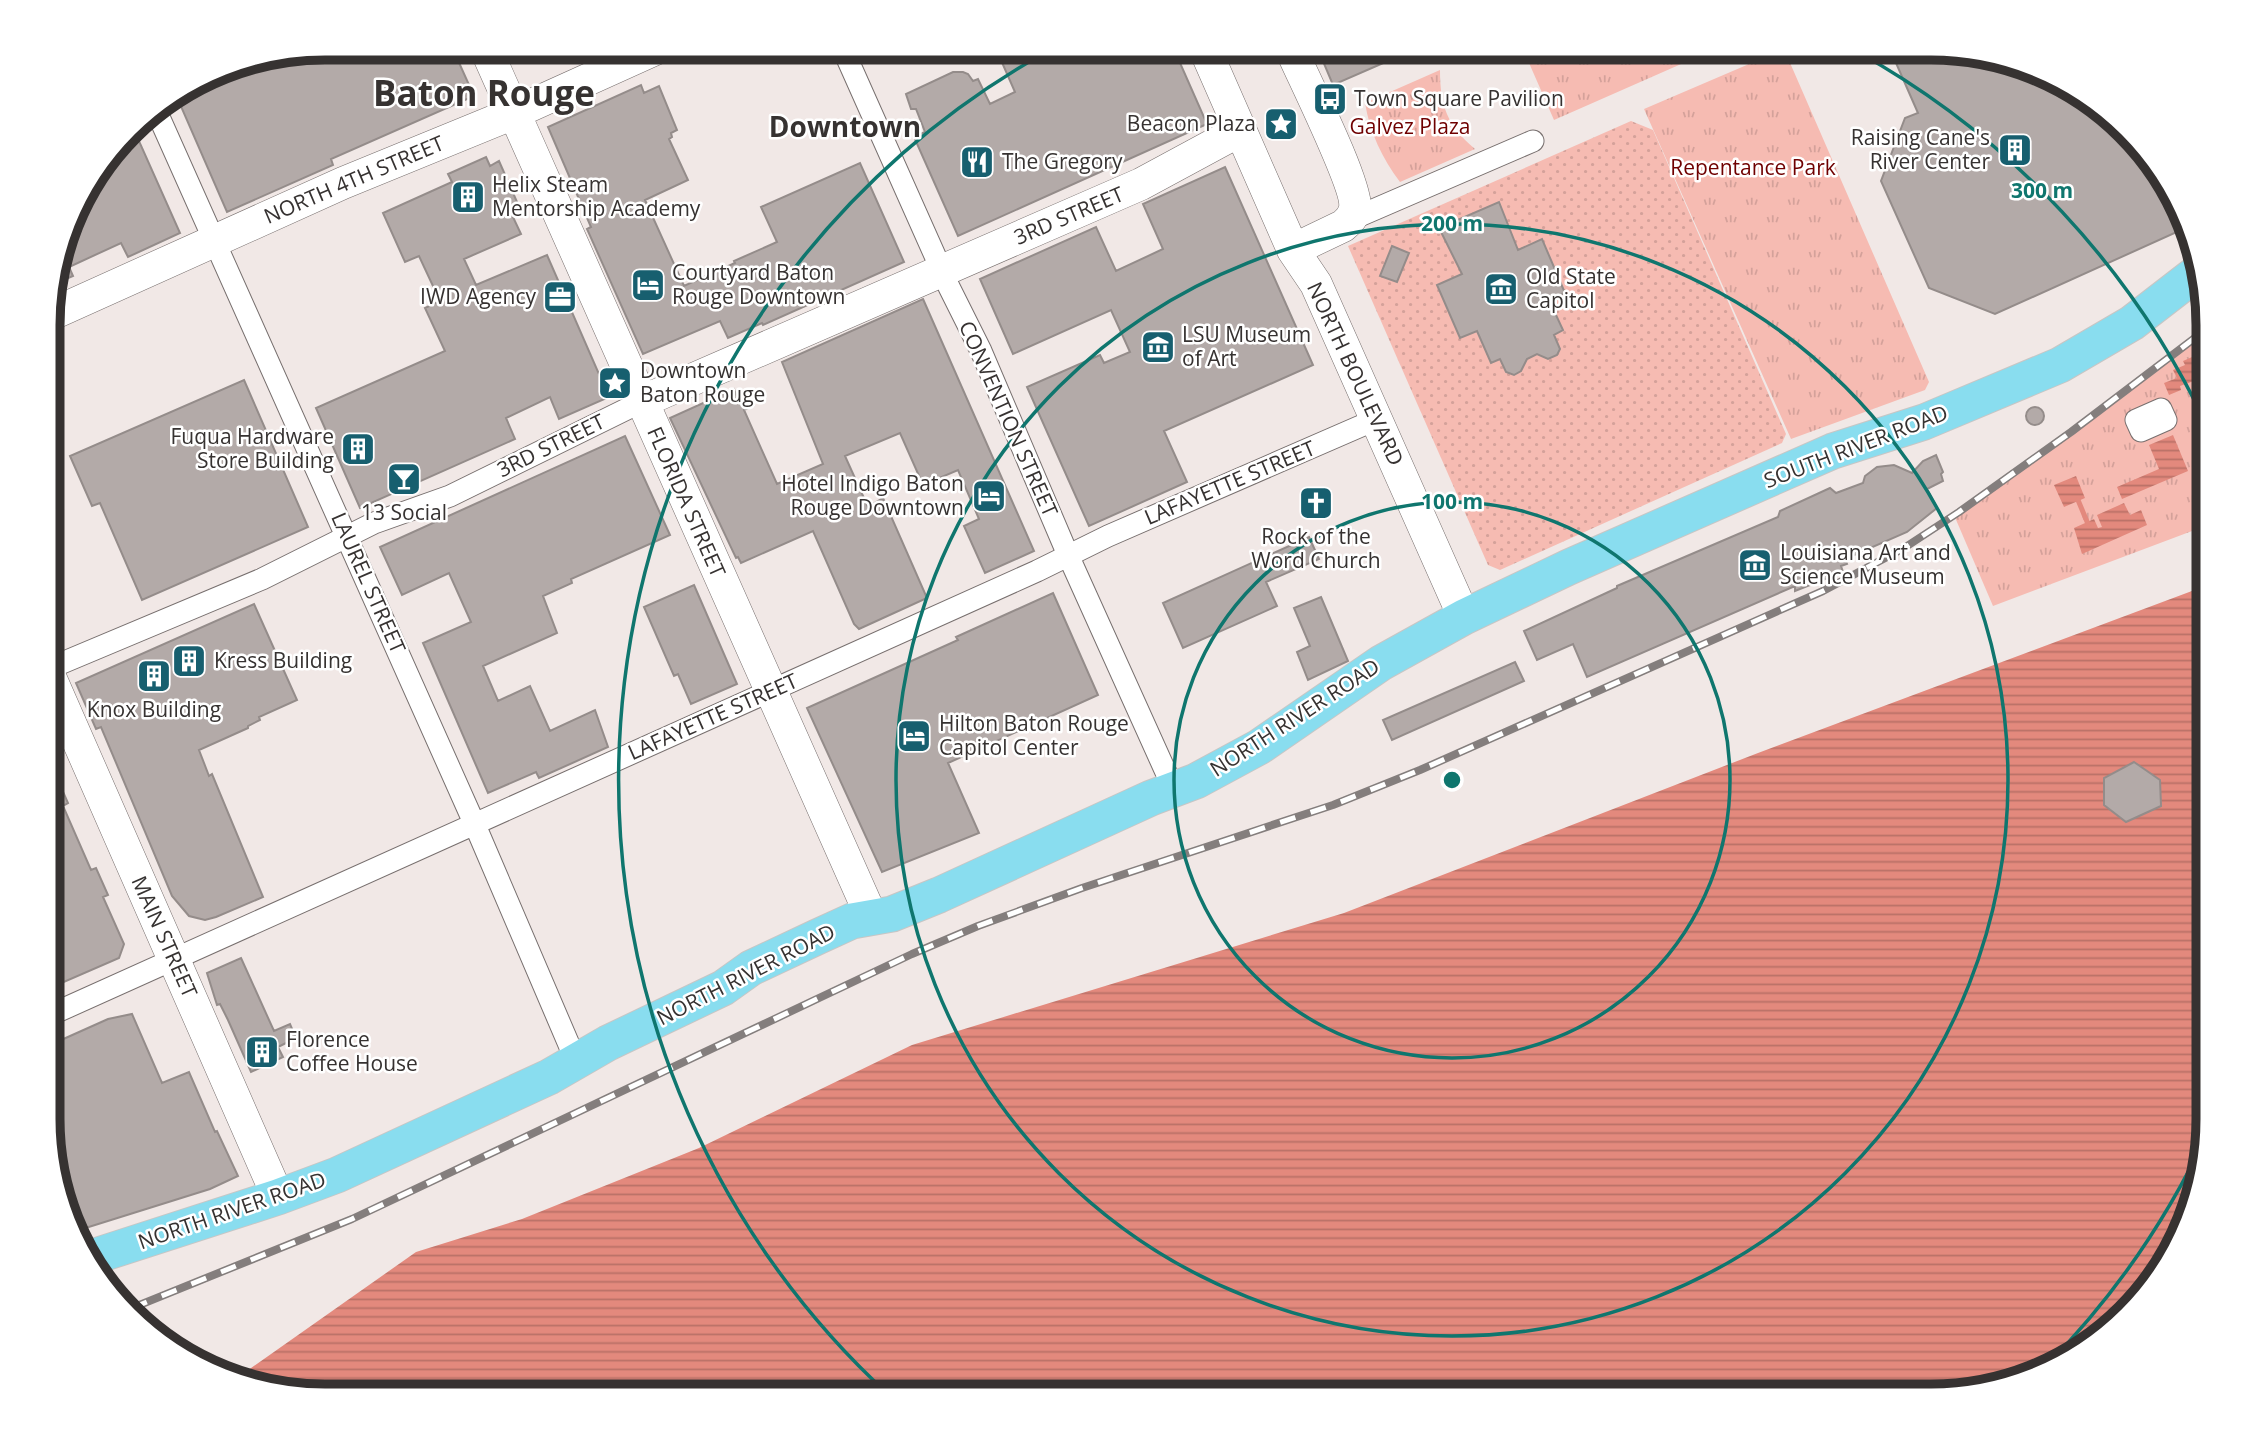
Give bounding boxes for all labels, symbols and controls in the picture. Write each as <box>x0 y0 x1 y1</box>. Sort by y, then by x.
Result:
district label: Baton Rouge <box>373 69 595 116</box>
bus stop icon: Town Square Pavilion <box>1311 80 1349 118</box>
place label: Town Square Pavilion <box>1354 84 1564 112</box>
place icon: Beacon Plaza <box>1262 105 1300 143</box>
district label: Downtown <box>769 107 921 145</box>
place label: Beacon Plaza <box>1127 109 1256 137</box>
park label: Galvez Plaza <box>1350 112 1470 140</box>
place label: Raising Cane's River Center <box>1851 123 1990 175</box>
street label: NORTH 4TH STREET <box>259 128 448 230</box>
building icon: Raising Cane's River Center <box>1996 131 2034 169</box>
restaurant icon: The Gregory <box>958 143 996 181</box>
place label: The Gregory <box>1002 147 1123 175</box>
park label: Repentance Park <box>1670 153 1836 181</box>
place label: Helix Steam Mentorship Academy <box>492 170 701 222</box>
text: 300 m <box>2011 176 2073 204</box>
building icon: Helix Steam Mentorship Academy <box>449 178 487 216</box>
street label: 3RD STREET <box>1009 179 1128 251</box>
text: 200 m <box>1421 209 1483 237</box>
place label: Courtyard Baton Rouge Downtown <box>672 258 845 310</box>
place label: Old State Capitol <box>1526 262 1616 314</box>
hotel icon: Courtyard Baton Rouge Downtown <box>629 266 667 304</box>
museum icon: Old State Capitol <box>1482 270 1520 308</box>
street label: NORTH BOULEVARD <box>1301 277 1411 470</box>
office icon: IWD Agency <box>541 278 579 316</box>
place label: IWD Agency <box>420 282 536 310</box>
street label: CONVENTION STREET <box>953 316 1065 521</box>
place label: LSU Museum of Art <box>1182 320 1311 372</box>
museum icon: LSU Museum of Art <box>1139 328 1177 366</box>
place label: Downtown Baton Rouge <box>640 356 765 408</box>
place icon: Downtown Baton Rouge <box>596 364 634 402</box>
street label: SOUTH RIVER ROAD <box>1760 398 1952 494</box>
street label: 3RD STREET <box>492 407 609 483</box>
place label: Fuqua Hardware Store Building <box>171 422 334 474</box>
street label: FLORIDA STREET <box>641 422 733 582</box>
building icon: Fuqua Hardware Store Building <box>339 430 377 468</box>
street label: LAFAYETTE STREET <box>1140 433 1320 531</box>
bar icon: 13 Social <box>385 460 423 498</box>
place label: Hotel Indigo Baton Rouge Downtown <box>781 469 964 521</box>
hotel icon: Hotel Indigo Baton Rouge Downtown <box>970 477 1008 515</box>
church icon: Rock of the Word Church <box>1297 484 1335 522</box>
text: 100 m <box>1421 487 1483 515</box>
place label: 13 Social <box>361 498 447 526</box>
street label: LAUREL STREET <box>325 508 413 658</box>
place label: Rock of the Word Church <box>1251 522 1381 574</box>
place label: Louisiana Art and Science Museum <box>1780 538 1951 590</box>
museum icon: Louisiana Art and Science Museum <box>1736 546 1774 584</box>
building icon: Kress Building <box>170 642 208 680</box>
place label: Kress Building <box>214 646 352 674</box>
street label: NORTH RIVER ROAD <box>1204 652 1385 783</box>
building icon: Knox Building <box>135 657 173 695</box>
street label: LAFAYETTE STREET <box>623 666 802 766</box>
place label: Knox Building <box>87 695 221 723</box>
place label: Hilton Baton Rouge Capitol Center <box>939 709 1129 761</box>
hotel icon: Hilton Baton Rouge Capitol Center <box>895 717 933 755</box>
centre of rings <box>1440 768 1464 792</box>
street label: MAIN STREET <box>126 871 204 1002</box>
street label: NORTH RIVER ROAD <box>651 917 840 1031</box>
place label: Florence Coffee House <box>286 1025 418 1077</box>
building icon: Florence Coffee House <box>243 1033 281 1071</box>
street label: NORTH RIVER ROAD <box>134 1165 329 1255</box>

